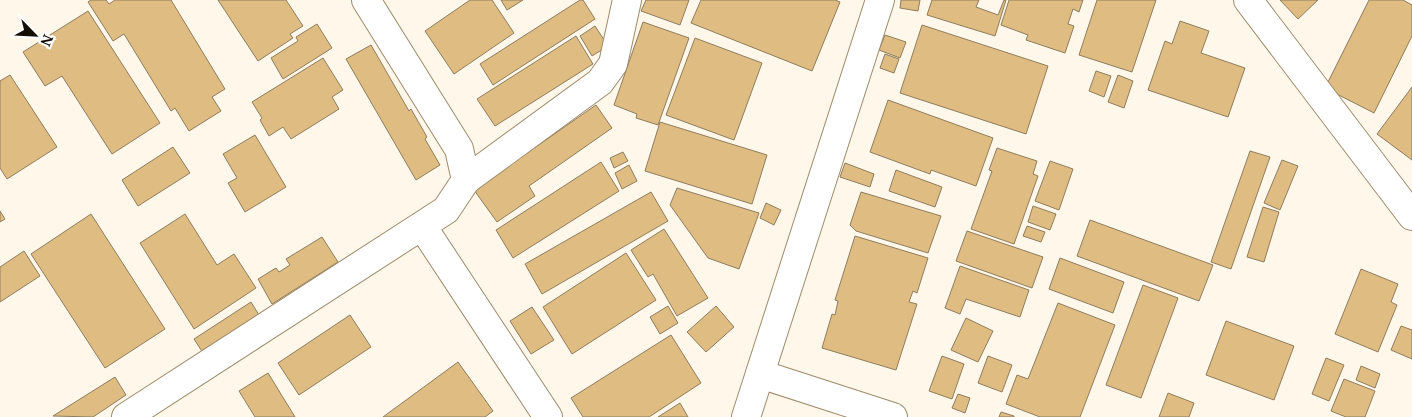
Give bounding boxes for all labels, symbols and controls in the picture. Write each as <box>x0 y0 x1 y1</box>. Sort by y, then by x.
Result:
north arrow <box>10 10 60 60</box>
text: N <box>36 32 58 49</box>

